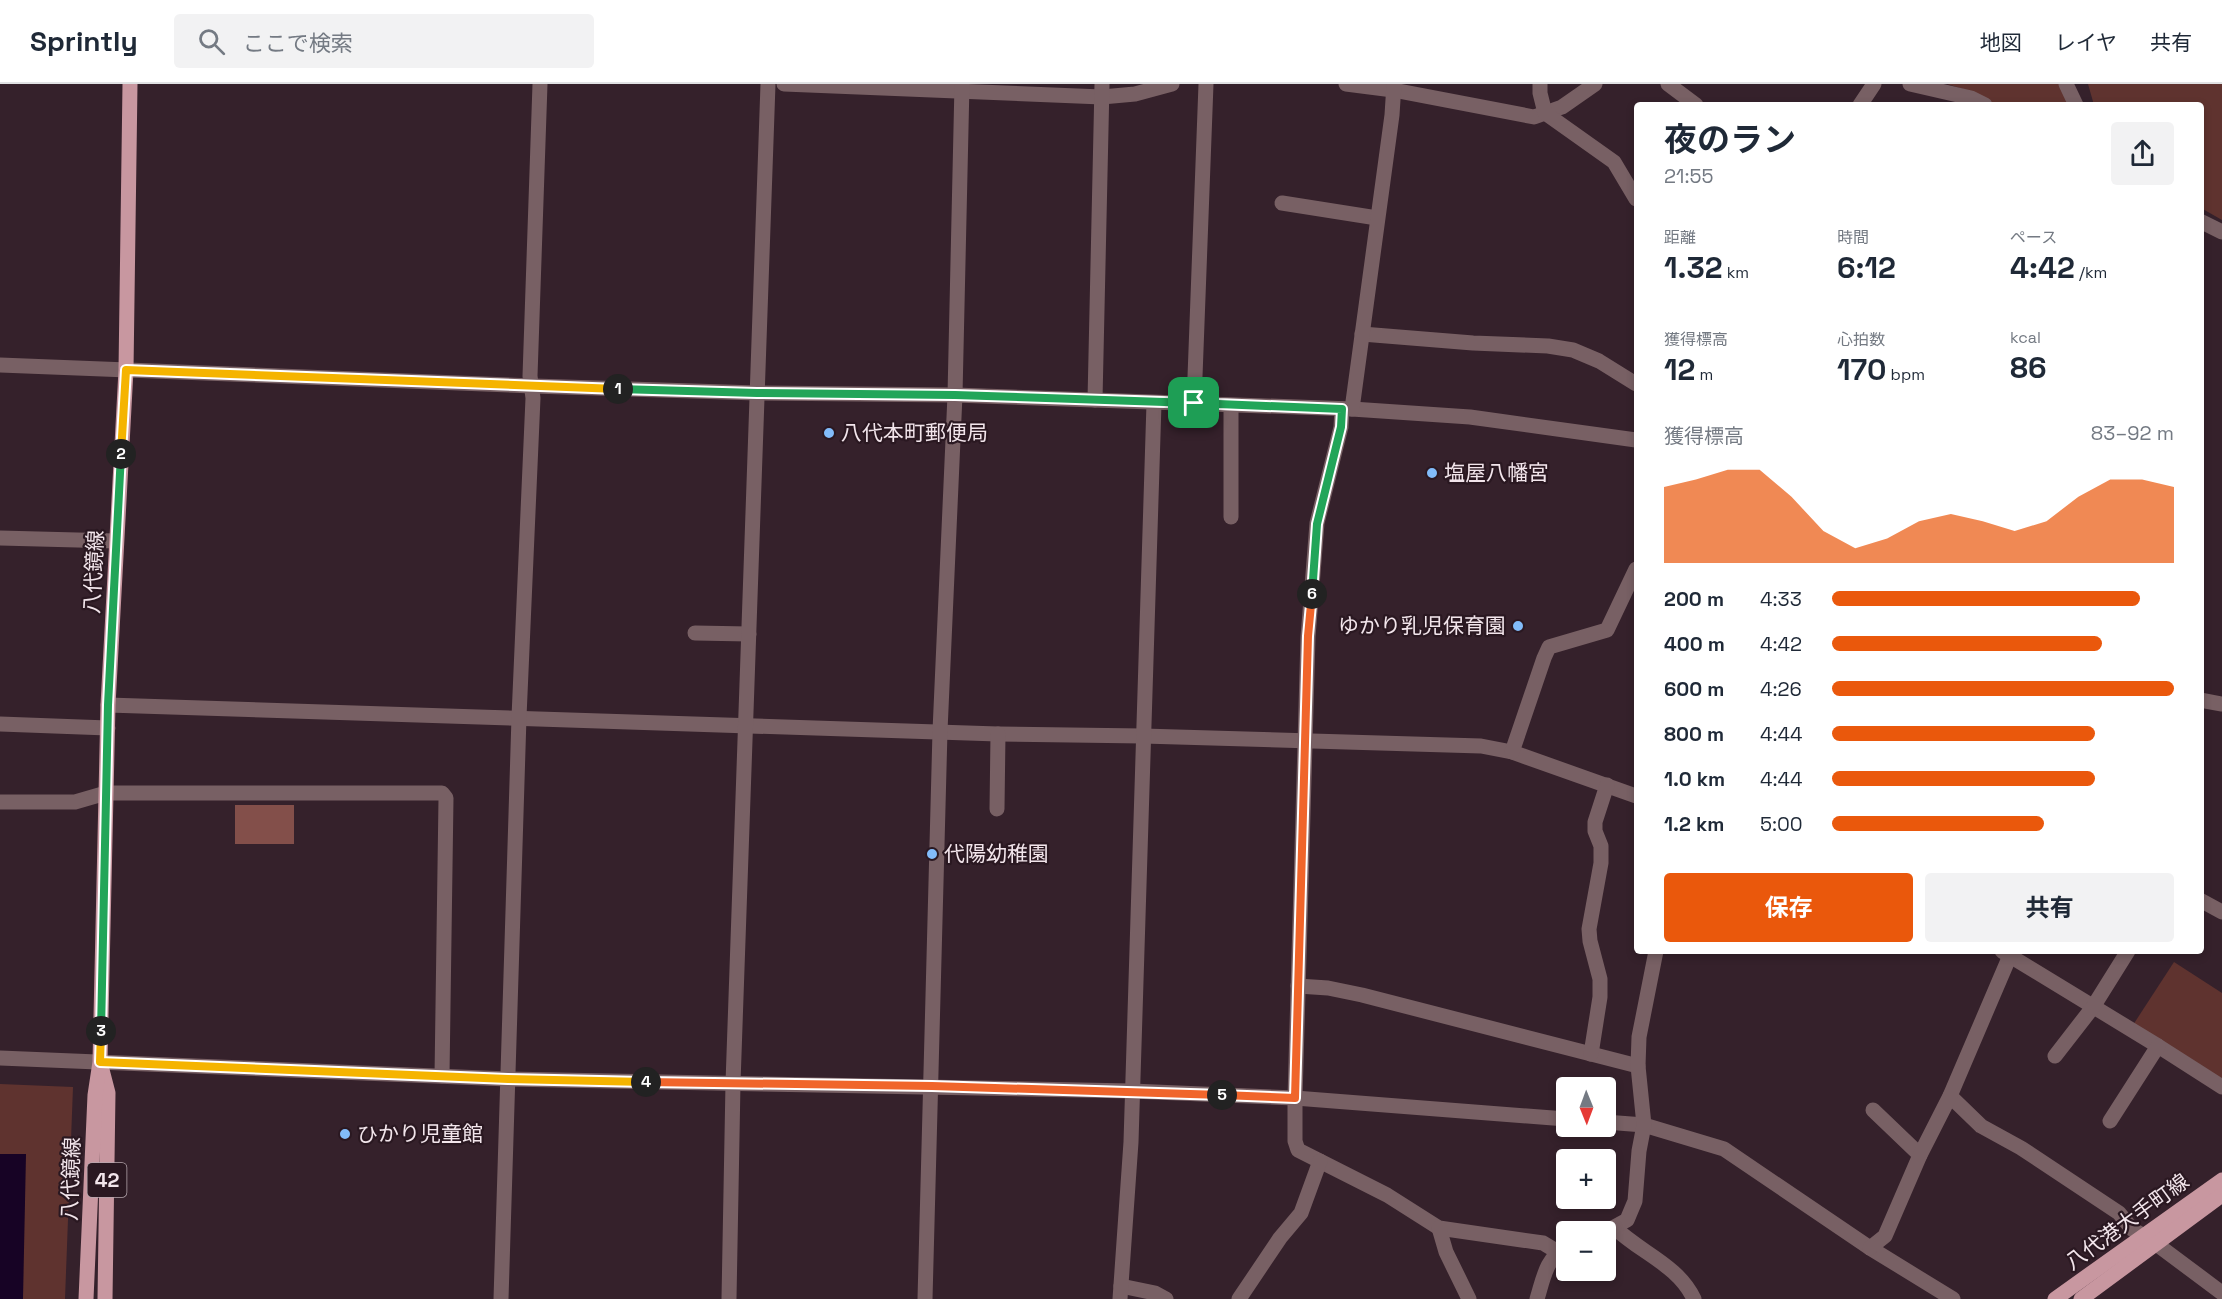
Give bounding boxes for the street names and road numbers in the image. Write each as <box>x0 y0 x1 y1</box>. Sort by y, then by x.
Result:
street label: 八代鏡線 <box>78 529 109 615</box>
street label: 八代鏡線 <box>56 1137 85 1221</box>
road number: 42 <box>88 1163 126 1197</box>
street label: 八代港大手町線 <box>2059 1167 2194 1276</box>

